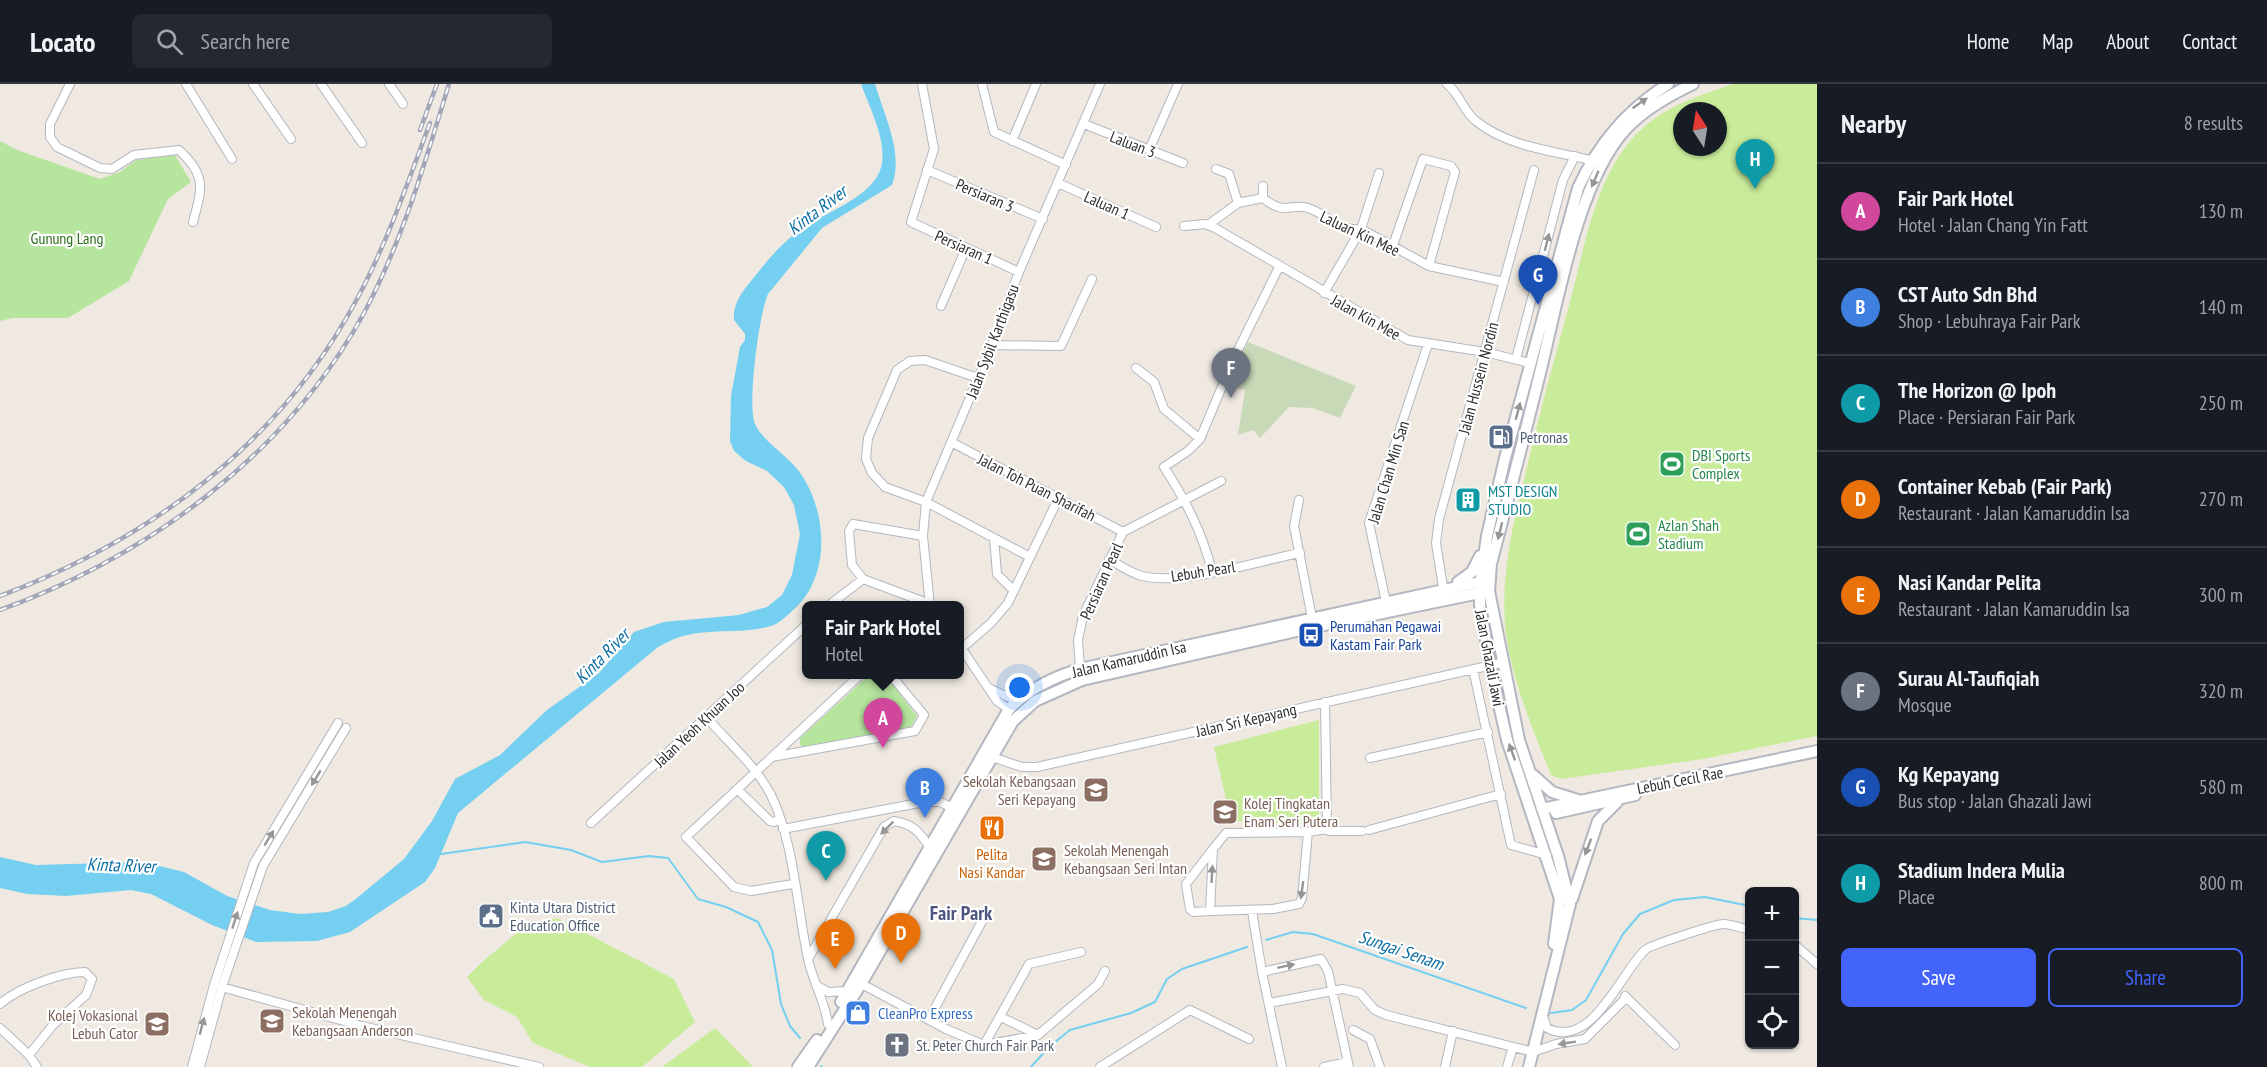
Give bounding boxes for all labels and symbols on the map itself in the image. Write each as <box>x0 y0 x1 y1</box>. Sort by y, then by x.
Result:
one-way arrow <box>1632 97 1648 109</box>
north arrow <box>1673 102 1727 156</box>
street label: Laluan 3 <box>1107 126 1159 162</box>
pin: H <box>1736 140 1774 189</box>
one-way arrow <box>1590 170 1600 188</box>
street label: Persiaran 3 <box>953 174 1017 216</box>
water label: Kinta River <box>783 178 854 240</box>
street label: Laluan 1 <box>1081 186 1133 224</box>
street label: Laluan Kin Mee <box>1317 206 1403 260</box>
street label: Persiaran 1 <box>932 225 996 269</box>
park label: Gunung Lang <box>31 228 103 248</box>
one-way arrow <box>1543 232 1552 250</box>
pin: G <box>1518 256 1558 305</box>
street label: Jalan Sybil Karthigasu <box>961 281 1023 402</box>
street label: Jalan Kin Mee <box>1327 289 1404 344</box>
street label: Jalan Hussein Nordin <box>1453 320 1503 437</box>
pin: F <box>1212 348 1250 398</box>
one-way arrow <box>1513 401 1523 420</box>
street label: Jalan Chan Min San <box>1363 418 1413 527</box>
fuel station icon: Petronas <box>1486 422 1516 452</box>
place label: Petronas <box>1520 427 1568 447</box>
place label: DBI Sports Complex <box>1692 445 1750 483</box>
street label: Jalan Toh Puan Sharifah <box>974 448 1099 525</box>
sports icon: DBI Sports Complex <box>1657 449 1687 479</box>
place label: MST DESIGN STUDIO <box>1488 481 1557 519</box>
building icon: MST DESIGN STUDIO <box>1453 485 1483 515</box>
place label: Azlan Shah Stadium <box>1658 515 1719 553</box>
sports icon: Azlan Shah Stadium <box>1623 519 1653 549</box>
one-way arrow <box>1494 522 1504 540</box>
street label: Persiaran Pearl <box>1075 539 1127 623</box>
street label: Lebuh Pearl <box>1169 556 1237 586</box>
street label: Jalan Ghazali Jawi <box>1471 607 1509 708</box>
place label: Perumahan Pegawai Kastam Fair Park <box>1330 616 1441 654</box>
bus stop icon: Perumahan Pegawai Kastam Fair Park <box>1296 620 1326 650</box>
water label: Kinta River <box>570 621 637 688</box>
street label: Jalan Kamaruddin Isa <box>1069 636 1188 682</box>
your location <box>1005 673 1034 702</box>
street label: Jalan Yeoh Khuan Joo <box>649 677 749 772</box>
pin: A <box>864 698 902 748</box>
street label: Jalan Sri Kepayang <box>1193 699 1298 741</box>
one-way arrow <box>1506 743 1516 761</box>
street label: Lebuh Cecil Rae <box>1635 762 1725 798</box>
pin: B <box>906 768 944 818</box>
one-way arrow <box>310 770 321 786</box>
place label: Sekolah Kebangsaan Seri Kepayang <box>963 771 1076 809</box>
school or university icon: Sekolah Kebangsaan Seri Kepayang <box>1081 775 1111 805</box>
place label: Kolej Tingkatan Enam Seri Putera <box>1244 793 1338 831</box>
school or university icon: Kolej Tingkatan Enam Seri Putera <box>1210 797 1240 827</box>
restaurant icon: Pelita Nasi Kandar <box>977 813 1007 843</box>
one-way arrow <box>879 821 894 835</box>
one-way arrow <box>264 829 274 846</box>
pin: C <box>806 832 846 881</box>
one-way arrow <box>1583 838 1593 856</box>
place label: Sekolah Menengah Kebangsaan Seri Intan <box>1064 840 1187 878</box>
place label: Pelita Nasi Kandar <box>959 844 1026 882</box>
school or university icon: Sekolah Menengah Kebangsaan Seri Intan <box>1029 844 1059 874</box>
water label: Kinta River <box>86 852 159 878</box>
one-way arrow <box>1207 865 1216 884</box>
one-way arrow <box>1298 881 1307 900</box>
place label: Kinta Utara District Education Office <box>510 897 616 935</box>
district label: Fair Park <box>930 900 993 926</box>
public building icon: Kinta Utara District Education Office <box>476 901 506 931</box>
one-way arrow <box>231 911 241 929</box>
pin: D <box>882 914 920 963</box>
pin: E <box>816 920 854 969</box>
water label: Sungai Senam <box>1356 925 1448 976</box>
one-way arrow <box>1276 961 1295 970</box>
shop icon: CleanPro Express <box>843 998 873 1028</box>
place label: Sekolah Menengah Kebangsaan Anderson <box>292 1002 413 1040</box>
place label: CleanPro Express <box>878 1003 973 1023</box>
place label: Kolej Vokasional Lebuh Cator <box>48 1005 139 1043</box>
school or university icon: Sekolah Menengah Kebangsaan Anderson <box>257 1006 287 1036</box>
school or university icon: Kolej Vokasional Lebuh Cator <box>142 1009 172 1039</box>
one-way arrow <box>198 1017 208 1035</box>
church icon: St. Peter Church Fair Park <box>882 1030 912 1060</box>
place label: St. Peter Church Fair Park <box>916 1035 1055 1055</box>
one-way arrow <box>1557 1038 1576 1047</box>

